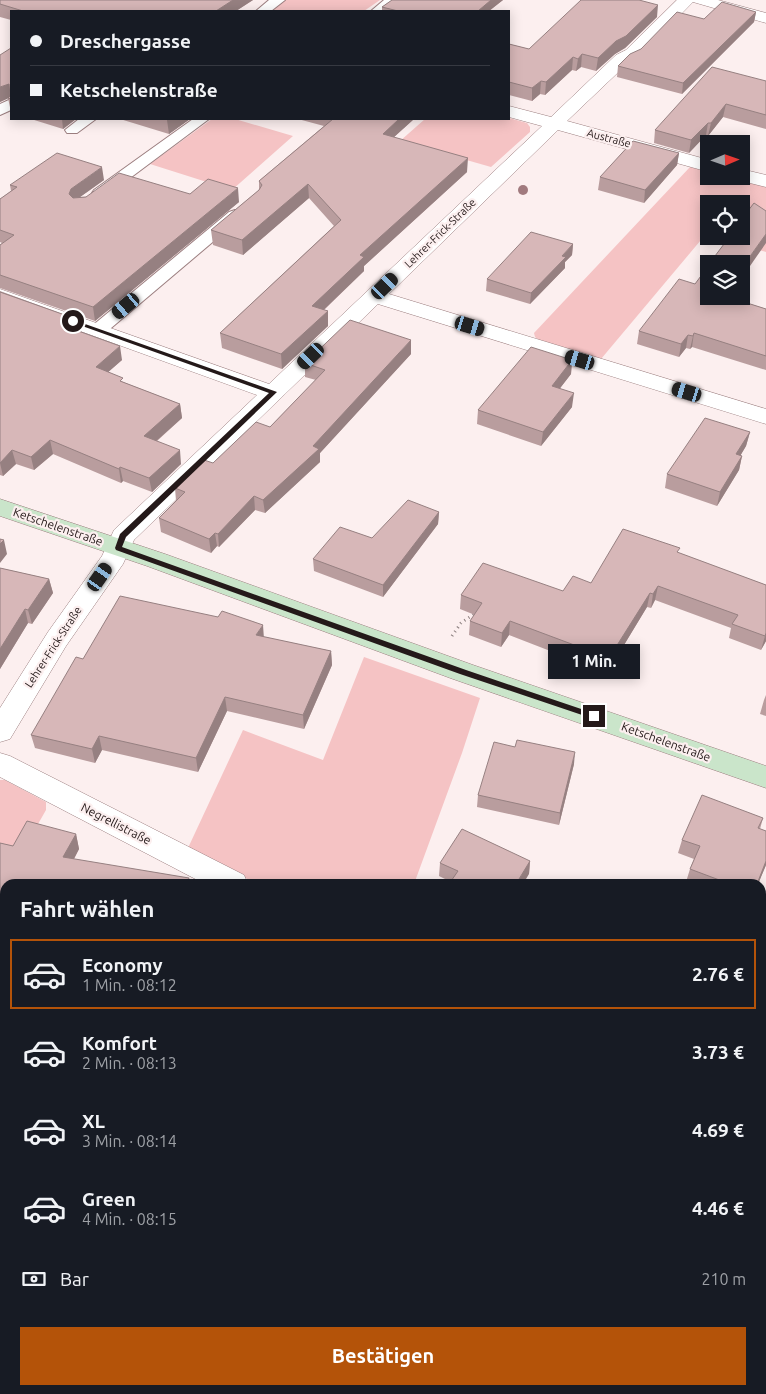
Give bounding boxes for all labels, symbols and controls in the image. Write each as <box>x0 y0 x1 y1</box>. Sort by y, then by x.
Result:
text: Dreschergasse <box>60 30 191 52</box>
text: Ketschelenstraße <box>60 79 218 101</box>
street label: Austraße <box>586 126 632 150</box>
north arrow <box>700 135 750 185</box>
map controls <box>700 135 750 305</box>
button: locate <box>700 195 750 245</box>
street label: Lehrer-Frick-Straße <box>402 196 478 270</box>
button: layers <box>700 255 750 305</box>
car <box>368 270 401 302</box>
car <box>109 291 142 321</box>
route start <box>62 310 84 332</box>
car <box>453 314 486 338</box>
car <box>294 340 327 372</box>
car <box>563 348 596 372</box>
car <box>670 380 703 404</box>
street label: Ketschelenstraße <box>12 505 105 548</box>
car <box>85 560 114 594</box>
street label: Lehrer-Frick-Straße <box>22 604 84 690</box>
callout: 1 Min. <box>548 644 640 678</box>
text: 1 Min. <box>572 652 616 670</box>
route end <box>583 705 605 727</box>
street label: Ketschelenstraße <box>620 719 713 764</box>
street label: Negrellistraße <box>79 800 153 847</box>
text: Fahrt wählen <box>20 896 154 921</box>
icon: car <box>22 952 67 997</box>
text: Economy <box>82 954 163 976</box>
text: 2.76 € <box>692 963 744 985</box>
text: 1 Min. · 08:12 <box>82 976 177 994</box>
icon: car <box>22 1030 67 1075</box>
text: Komfort <box>82 1032 157 1054</box>
text: 3.73 € <box>692 1041 744 1063</box>
text: 2 Min. · 08:13 <box>82 1054 177 1072</box>
icon: car <box>22 1108 67 1153</box>
text: XL <box>82 1110 105 1132</box>
text: 4.69 € <box>692 1119 744 1141</box>
text: 3 Min. · 08:14 <box>82 1132 177 1150</box>
icon: car <box>22 1186 67 1231</box>
text: Green <box>82 1188 136 1210</box>
text: 4.46 € <box>692 1197 744 1219</box>
text: 4 Min. · 08:15 <box>82 1210 177 1228</box>
icon: cash <box>20 1265 48 1293</box>
text: Bar <box>60 1268 89 1290</box>
text: 210 m <box>701 1270 746 1288</box>
button: Bestätigen <box>20 1327 746 1385</box>

